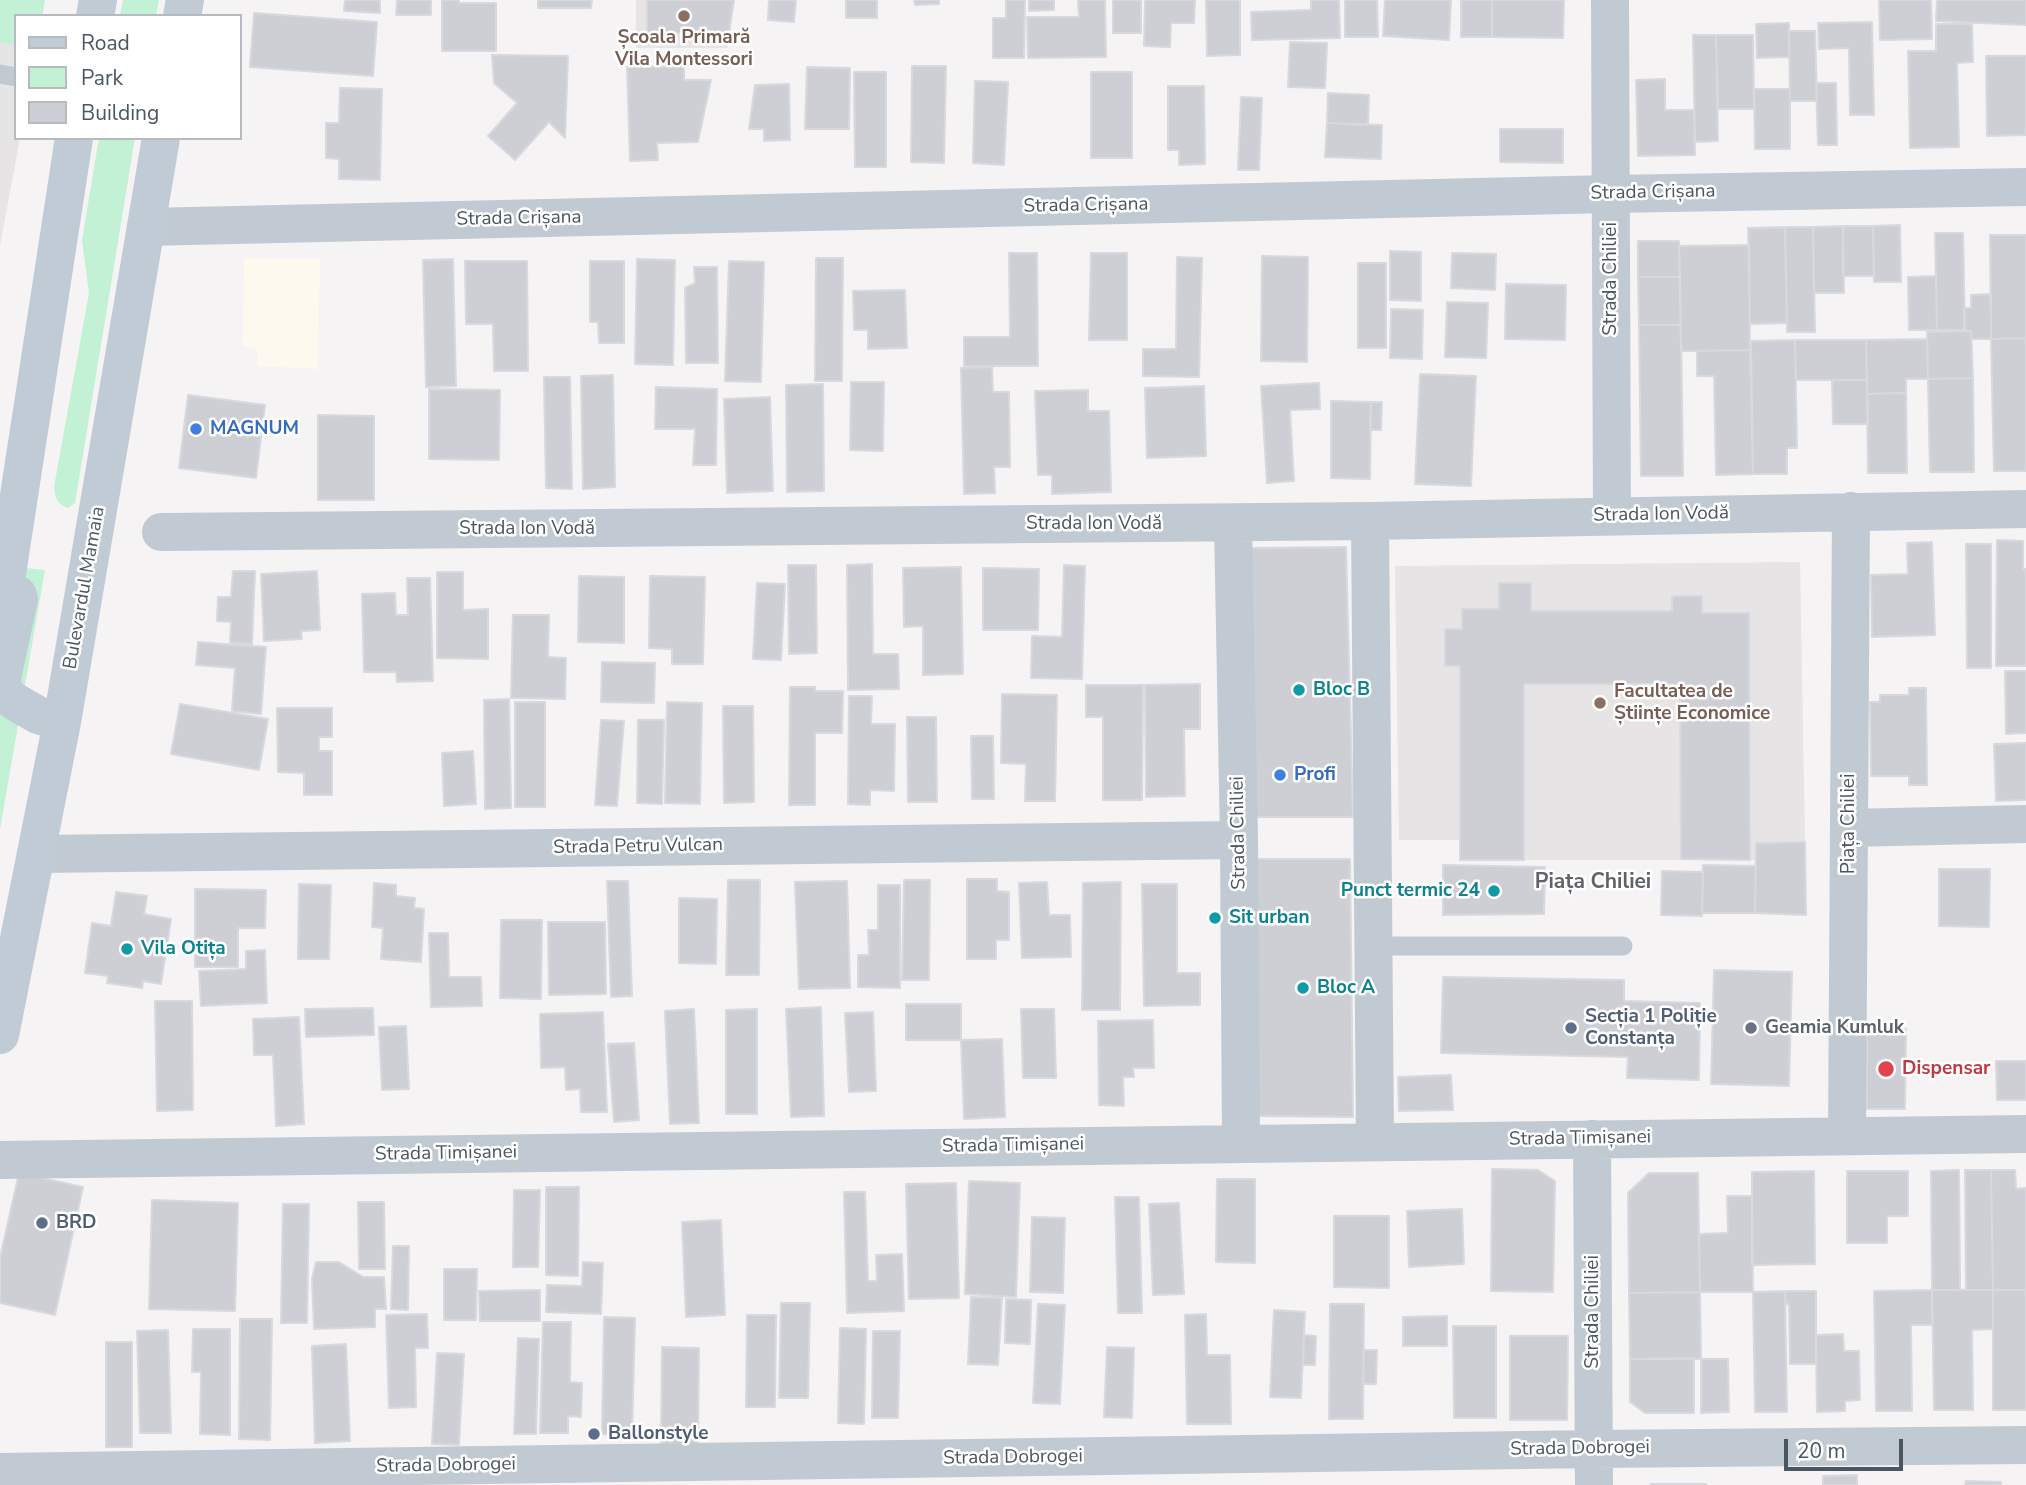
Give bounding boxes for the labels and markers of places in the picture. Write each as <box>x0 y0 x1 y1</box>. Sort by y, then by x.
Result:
marker: Școala Primară Vila Montessori <box>676 8 692 24</box>
place label: Școala Primară Vila Montessori <box>615 27 753 71</box>
place label: MAGNUM <box>210 418 299 440</box>
marker: MAGNUM <box>188 421 204 437</box>
place label: Bloc B <box>1313 679 1370 701</box>
place label: Facultatea de Științe Economice <box>1614 681 1770 725</box>
marker: Bloc B <box>1291 682 1307 698</box>
marker: Facultatea de Științe Economice <box>1592 695 1608 711</box>
place label: Profi <box>1294 764 1336 786</box>
marker: Profi <box>1272 767 1288 783</box>
place label: Punct termic 24 <box>1341 880 1480 902</box>
marker: Punct termic 24 <box>1486 883 1502 899</box>
place label: Sit urban <box>1229 907 1310 929</box>
marker: Sit urban <box>1207 910 1223 926</box>
place label: Vila Otița <box>141 938 226 960</box>
marker: Vila Otița <box>119 941 135 957</box>
place label: Bloc A <box>1317 977 1375 999</box>
marker: Bloc A <box>1295 980 1311 996</box>
place label: Secția 1 Poliție Constanța <box>1585 1006 1717 1050</box>
place label: Geamia Kumluk <box>1765 1017 1904 1039</box>
marker: Secția 1 Poliție Constanța <box>1563 1020 1579 1036</box>
marker: Geamia Kumluk <box>1743 1020 1759 1036</box>
place label: Dispensar <box>1902 1058 1991 1080</box>
marker: Dispensar <box>1876 1059 1896 1079</box>
place label: BRD <box>56 1212 97 1234</box>
marker: BRD <box>34 1215 50 1231</box>
place label: Ballonstyle <box>608 1423 708 1445</box>
marker: Ballonstyle <box>586 1426 602 1442</box>

